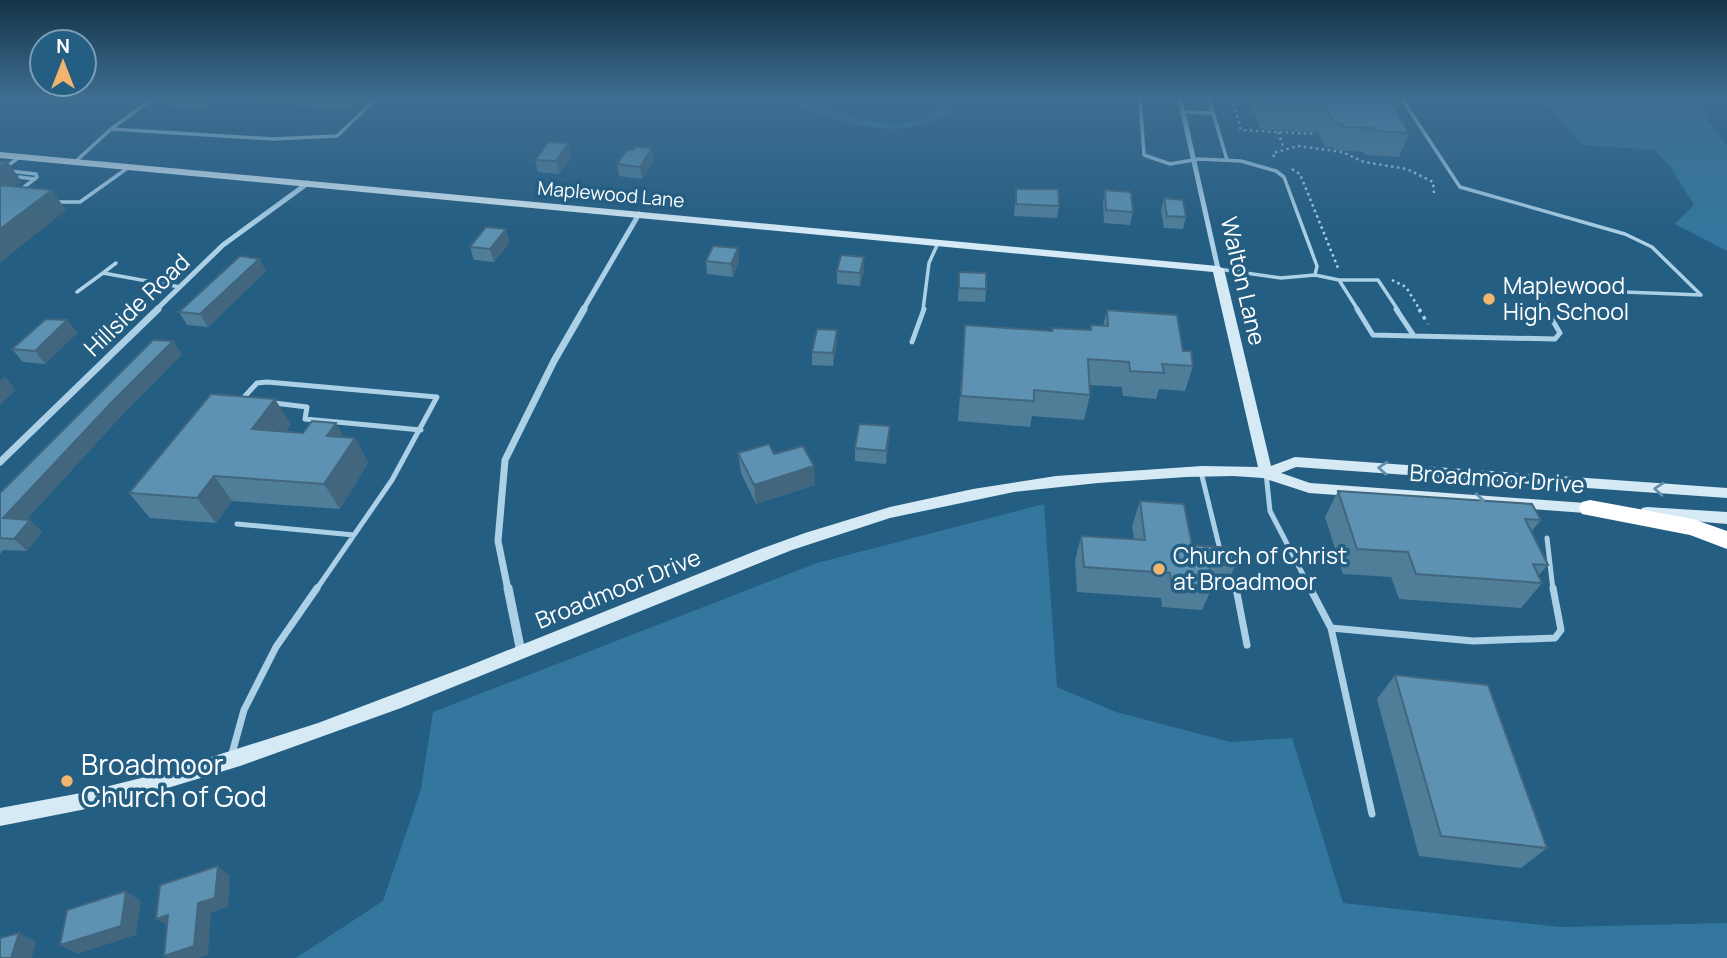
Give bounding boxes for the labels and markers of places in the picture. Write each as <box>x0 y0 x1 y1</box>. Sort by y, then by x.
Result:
place label: Maplewood High School <box>1503 269 1629 327</box>
marker: Maplewood High School <box>1481 291 1497 307</box>
place label: Church of Christ at Broadmoor <box>1173 539 1347 597</box>
marker: Church of Christ at Broadmoor <box>1151 561 1167 577</box>
place label: Broadmoor Church of God <box>81 745 267 815</box>
marker: Broadmoor Church of God <box>59 773 75 789</box>

